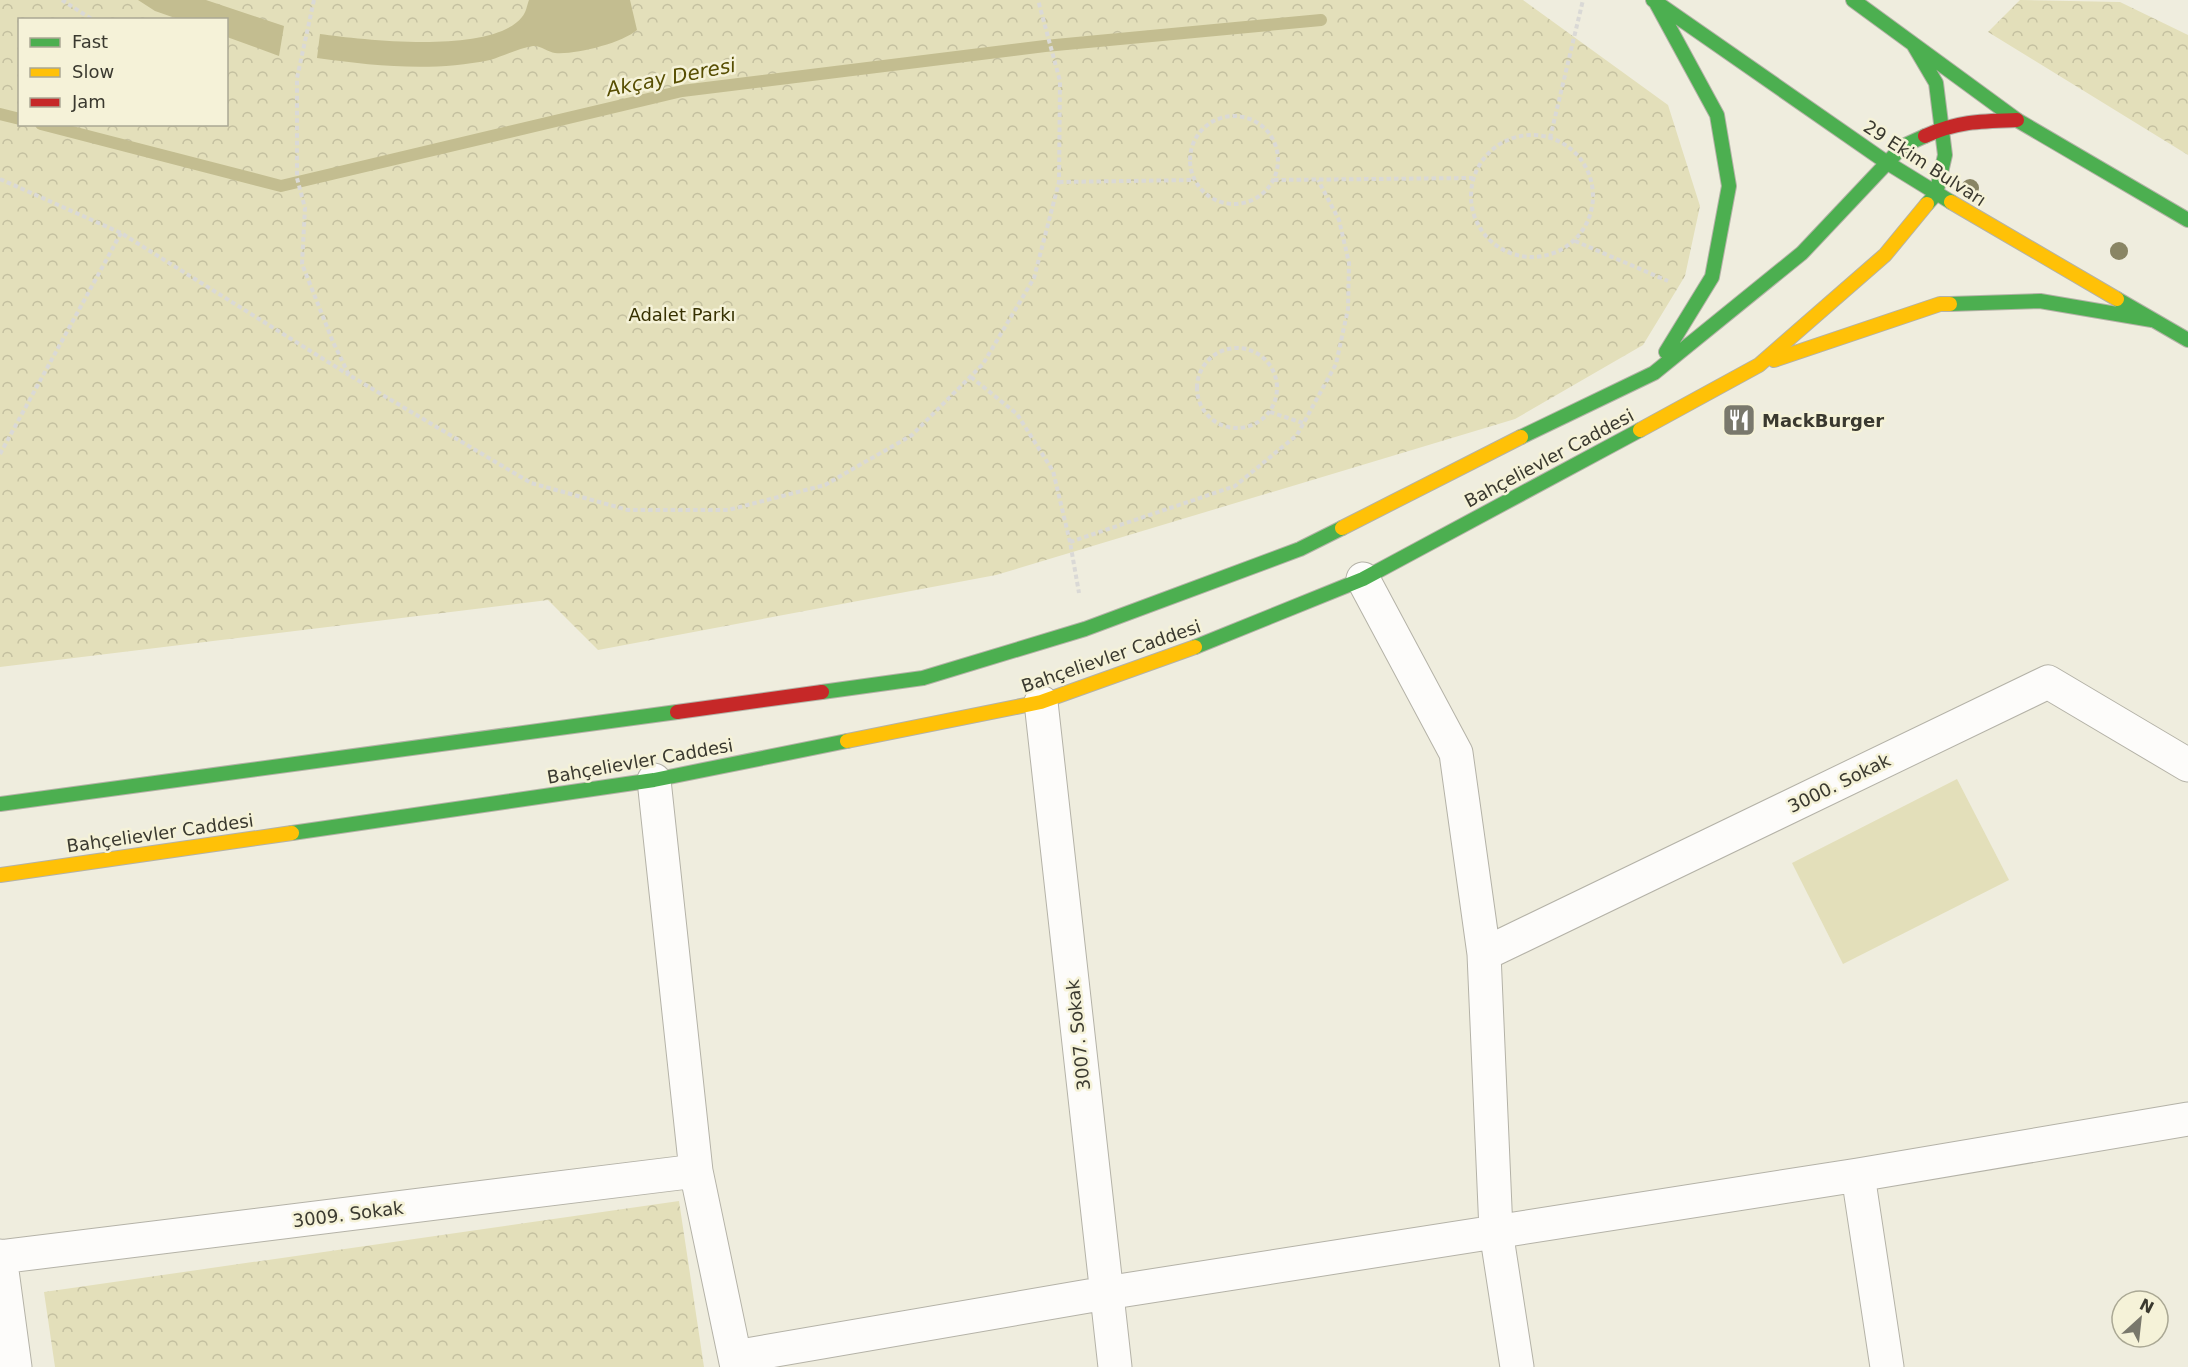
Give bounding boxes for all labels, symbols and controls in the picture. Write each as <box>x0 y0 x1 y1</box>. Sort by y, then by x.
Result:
legend <box>18 18 228 126</box>
text: Fast <box>72 31 108 52</box>
water label: Akçay Deresi <box>602 53 738 102</box>
text: Slow <box>72 61 114 82</box>
text: Jam <box>71 91 106 112</box>
street label: 29 Ekim Bulvarı <box>1860 116 1990 210</box>
park label: Adalet Parkı <box>628 304 736 325</box>
restaurant icon: MackBurger <box>1721 402 1757 438</box>
street label: Bahçelievler Caddesi <box>1461 404 1637 512</box>
place label: MackBurger <box>1762 410 1884 431</box>
street label: Bahçelievler Caddesi <box>1018 615 1204 697</box>
street label: Bahçelievler Caddesi <box>545 734 735 788</box>
street label: 3000. Sokak <box>1784 749 1894 817</box>
street label: Bahçelievler Caddesi <box>65 809 255 857</box>
street label: 3007. Sokak <box>1062 978 1094 1091</box>
street label: 3009. Sokak <box>292 1197 405 1231</box>
north arrow <box>2110 1289 2170 1349</box>
text: N <box>2136 1295 2157 1318</box>

